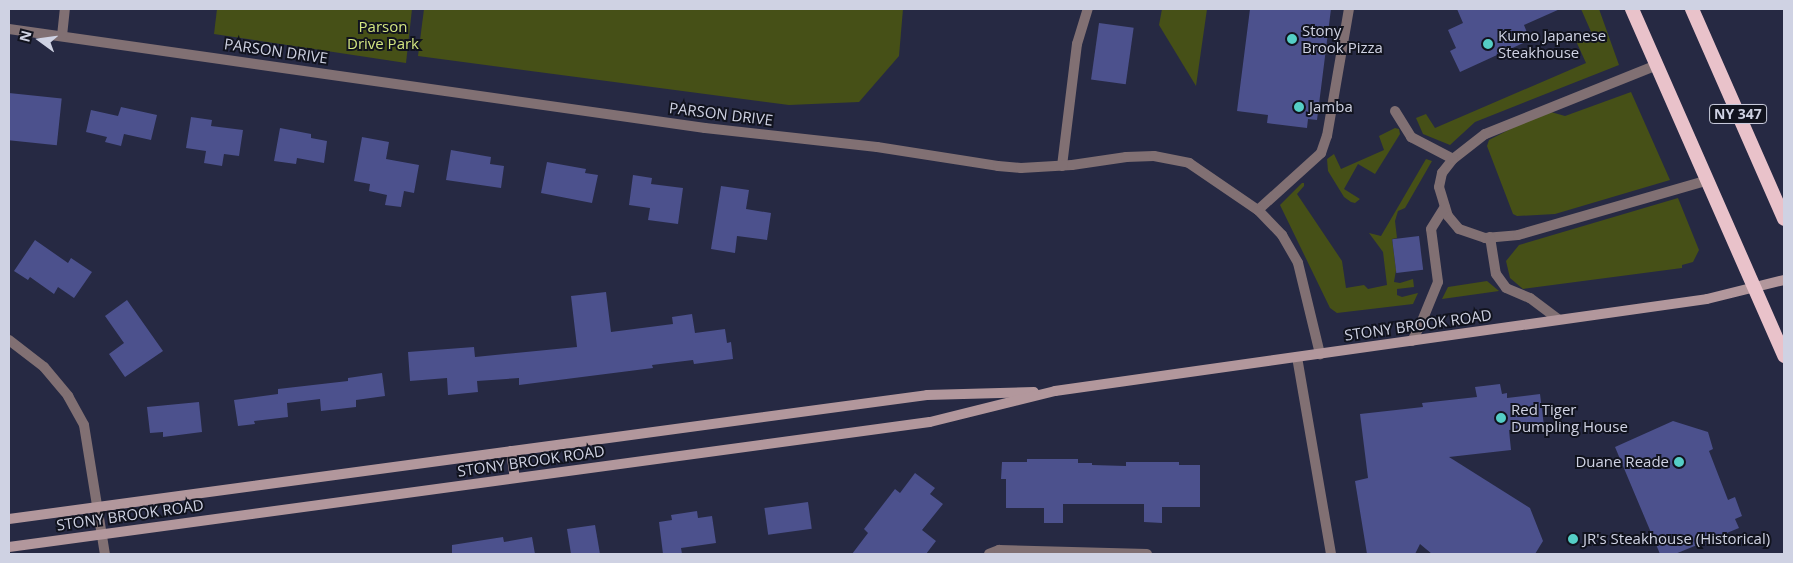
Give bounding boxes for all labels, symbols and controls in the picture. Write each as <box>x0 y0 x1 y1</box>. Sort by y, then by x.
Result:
north arrow <box>15 15 65 65</box>
park label: Parson Drive Park <box>347 17 419 52</box>
place label: Stony Brook Pizza <box>1302 21 1383 56</box>
place label: Kumo Japanese Steakhouse <box>1498 26 1606 61</box>
text: N <box>14 28 36 44</box>
marker: Stony Brook Pizza <box>1286 33 1298 45</box>
street label: PARSON DRIVE <box>223 35 329 67</box>
marker: Kumo Japanese Steakhouse <box>1482 38 1494 50</box>
place label: Jamba <box>1309 98 1353 116</box>
street label: PARSON DRIVE <box>668 99 774 129</box>
marker: Jamba <box>1293 101 1305 113</box>
road number: NY 347 <box>1708 102 1768 126</box>
street label: STONY BROOK ROAD <box>1343 306 1493 344</box>
place label: Red Tiger Dumpling House <box>1511 400 1628 435</box>
marker: Red Tiger Dumpling House <box>1495 412 1507 424</box>
street label: STONY BROOK ROAD <box>456 442 606 480</box>
place label: Duane Reade <box>1575 453 1669 471</box>
marker: Duane Reade <box>1673 456 1685 468</box>
street label: STONY BROOK ROAD <box>55 496 205 534</box>
place label: JR's Steakhouse (Historical) <box>1583 530 1770 548</box>
marker: JR's Steakhouse (Historical) <box>1567 533 1579 545</box>

